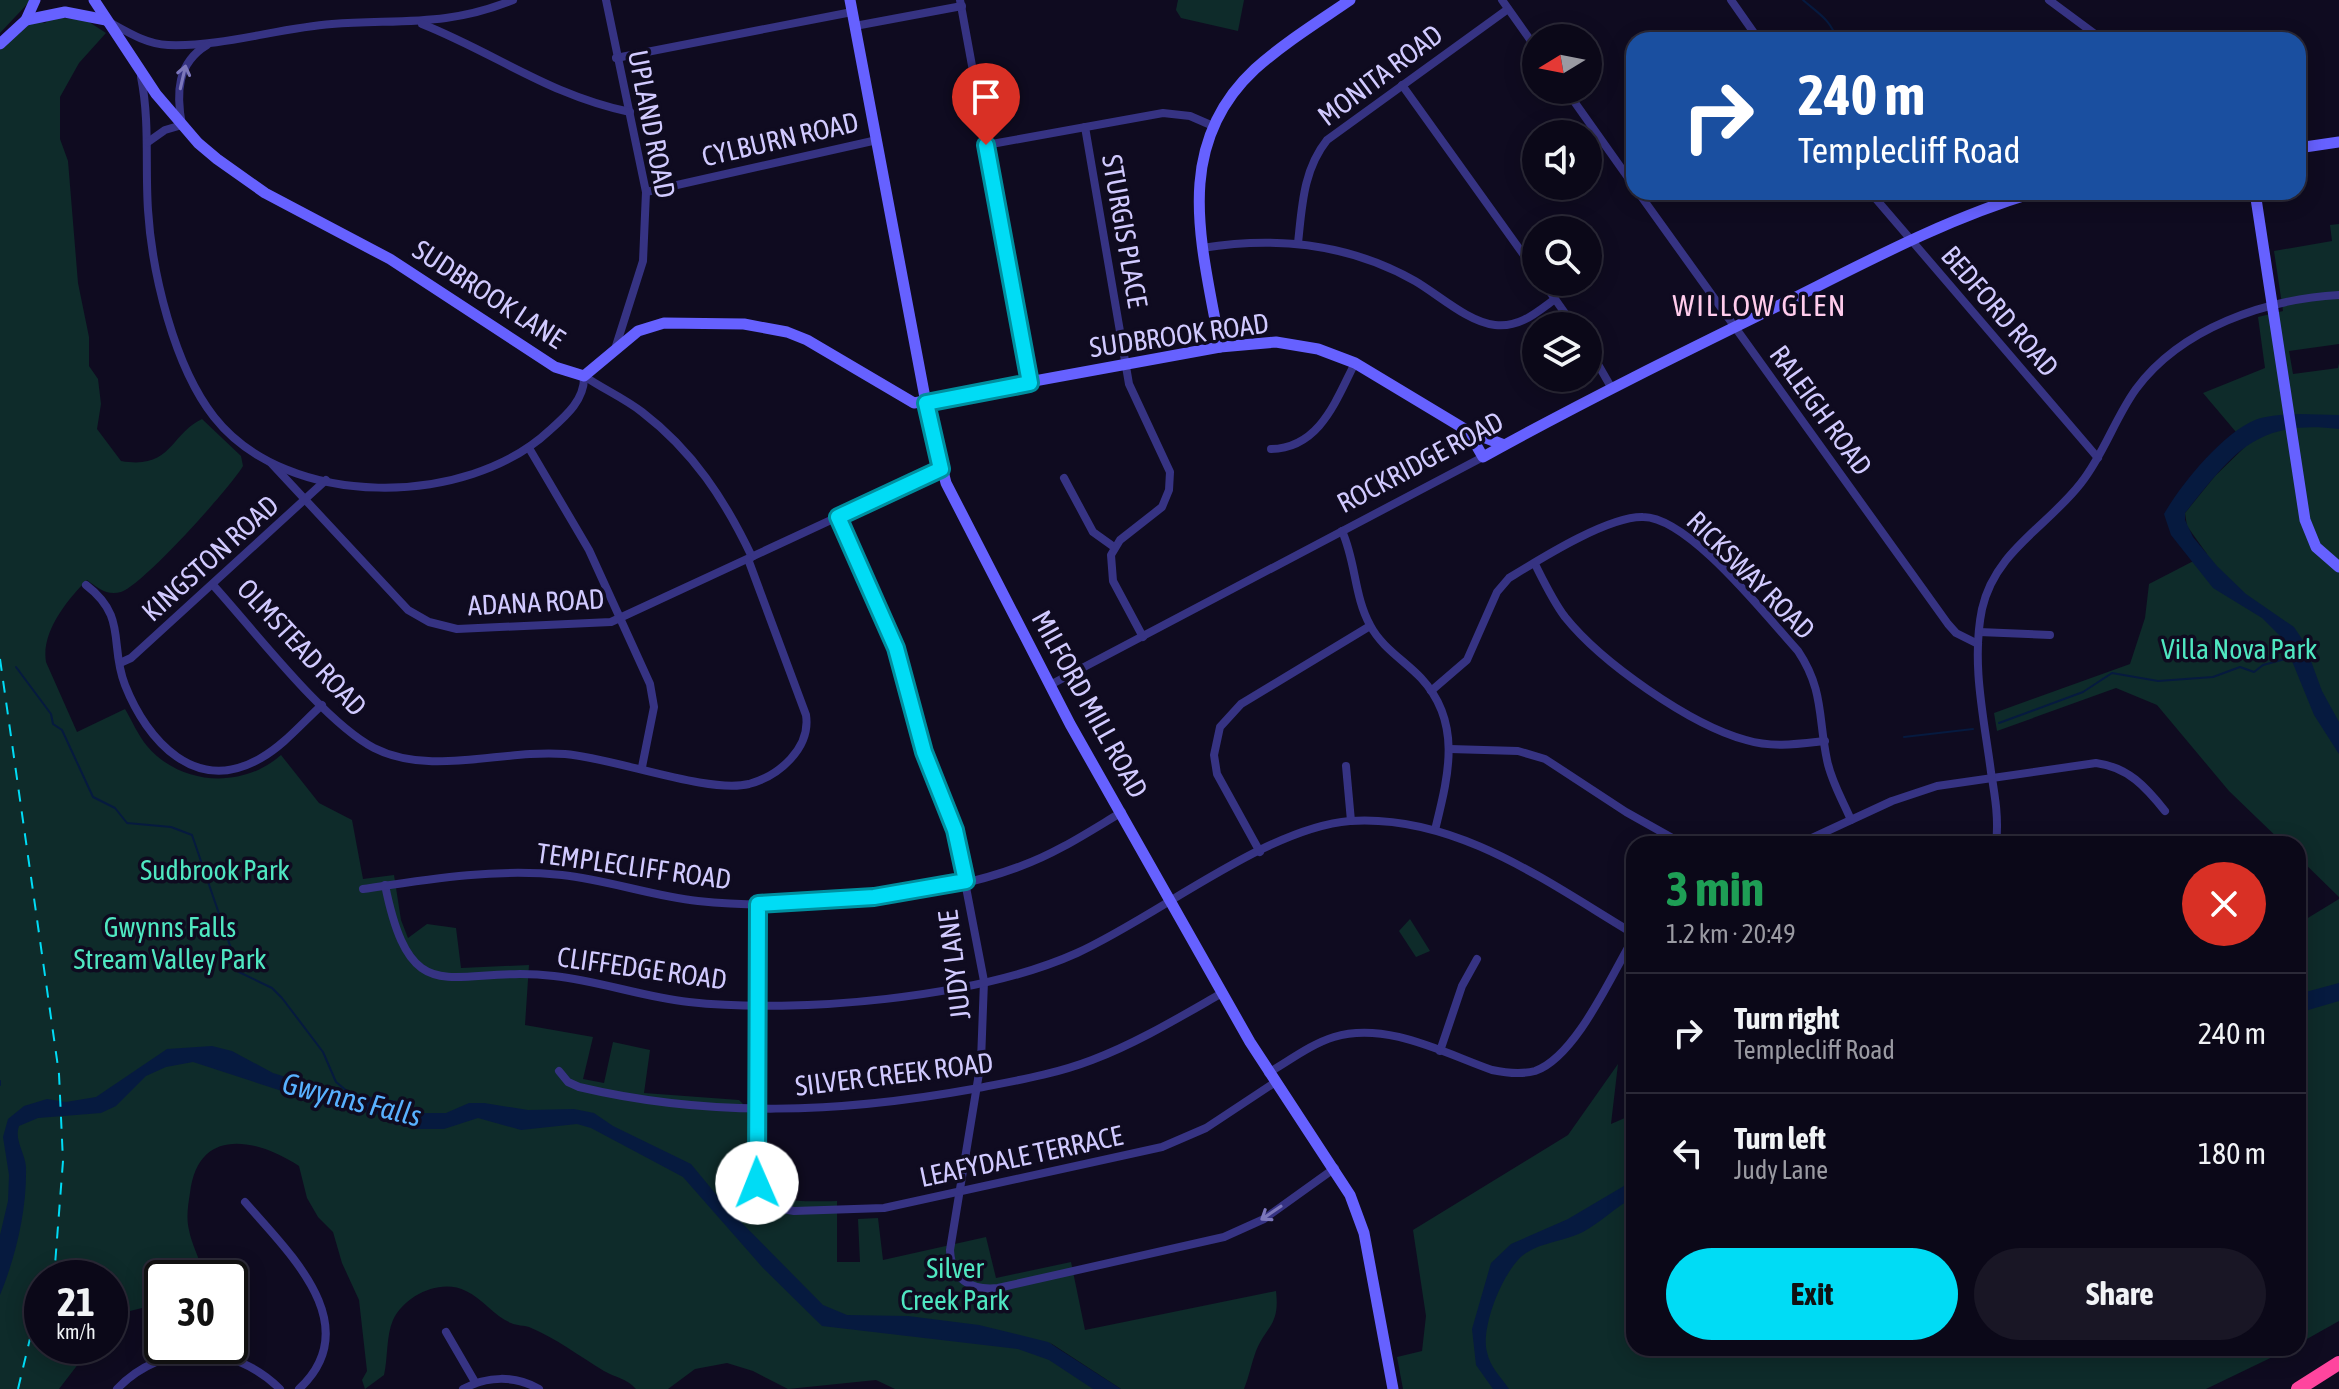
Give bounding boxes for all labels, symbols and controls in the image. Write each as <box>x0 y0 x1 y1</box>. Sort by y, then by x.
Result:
street label: MONITA ROAD <box>1312 18 1448 132</box>
north arrow <box>1522 24 1602 104</box>
map controls <box>1522 24 1602 392</box>
street label: UPLAND ROAD <box>622 47 682 201</box>
pin <box>952 63 1020 145</box>
text: 240 m <box>1798 63 1925 127</box>
icon: right <box>1666 64 1770 168</box>
one-way arrow <box>176 65 191 91</box>
icon: arrive <box>964 75 1008 119</box>
street label: CYLBURN ROAD <box>699 105 861 173</box>
button: sound <box>1522 120 1602 200</box>
text: Templecliff Road <box>1798 129 2021 171</box>
street label: STURGIS PLACE <box>1096 152 1154 310</box>
button: search <box>1522 216 1602 296</box>
street label: SUDBROOK LANE <box>407 233 571 355</box>
street label: BEDFORD ROAD <box>1935 240 2065 382</box>
district label: WILLOW GLEN <box>1672 288 1848 322</box>
street label: SUDBROOK ROAD <box>1087 307 1271 363</box>
button: layers <box>1522 312 1602 392</box>
street label: RALEIGH ROAD <box>1763 339 1879 481</box>
street label: ROCKRIDGE ROAD <box>1332 405 1508 519</box>
street label: KINGSTON ROAD <box>135 489 285 627</box>
street label: RICKSWAY ROAD <box>1681 505 1821 645</box>
street label: OLMSTEAD ROAD <box>231 572 373 722</box>
street label: ADANA ROAD <box>467 582 605 622</box>
street label: MILFORD MILL ROAD <box>1025 605 1155 803</box>
park label: Villa Nova Park <box>2161 633 2317 665</box>
street label: TEMPLECLIFF ROAD <box>535 837 733 895</box>
park label: Sudbrook Park <box>140 854 290 886</box>
text: 3 min <box>1666 861 1764 916</box>
button: close <box>2182 862 2266 946</box>
street label: JUDY LANE <box>931 909 977 1021</box>
park label: Gwynns Falls Stream Valley Park <box>74 911 266 975</box>
text: 1.2 km · 20:49 <box>1666 919 1796 949</box>
street label: CLIFFEDGE ROAD <box>555 940 729 996</box>
text: Turn right <box>1734 1001 1840 1035</box>
icon: right <box>1666 1011 1710 1055</box>
text: 240 m <box>2198 1016 2266 1050</box>
text: Templecliff Road <box>1734 1035 1895 1065</box>
street label: SILVER CREEK ROAD <box>793 1046 995 1102</box>
water label: Gwynns Falls <box>279 1065 425 1133</box>
street label: LEAFYDALE TERRACE <box>917 1119 1125 1193</box>
text: Turn left <box>1734 1121 1826 1155</box>
icon: left <box>1666 1131 1710 1175</box>
text: 180 m <box>2198 1136 2266 1170</box>
position arrow <box>715 1141 799 1225</box>
text: Judy Lane <box>1734 1155 1828 1185</box>
one-way arrow <box>1261 1205 1283 1221</box>
button: Exit <box>1666 1248 1958 1340</box>
button: Share <box>1974 1248 2266 1340</box>
park label: Silver Creek Park <box>900 1252 1010 1316</box>
speed limit sign: 30 <box>144 1260 248 1364</box>
text: 21 <box>57 1279 95 1324</box>
text: km/h <box>56 1320 96 1343</box>

